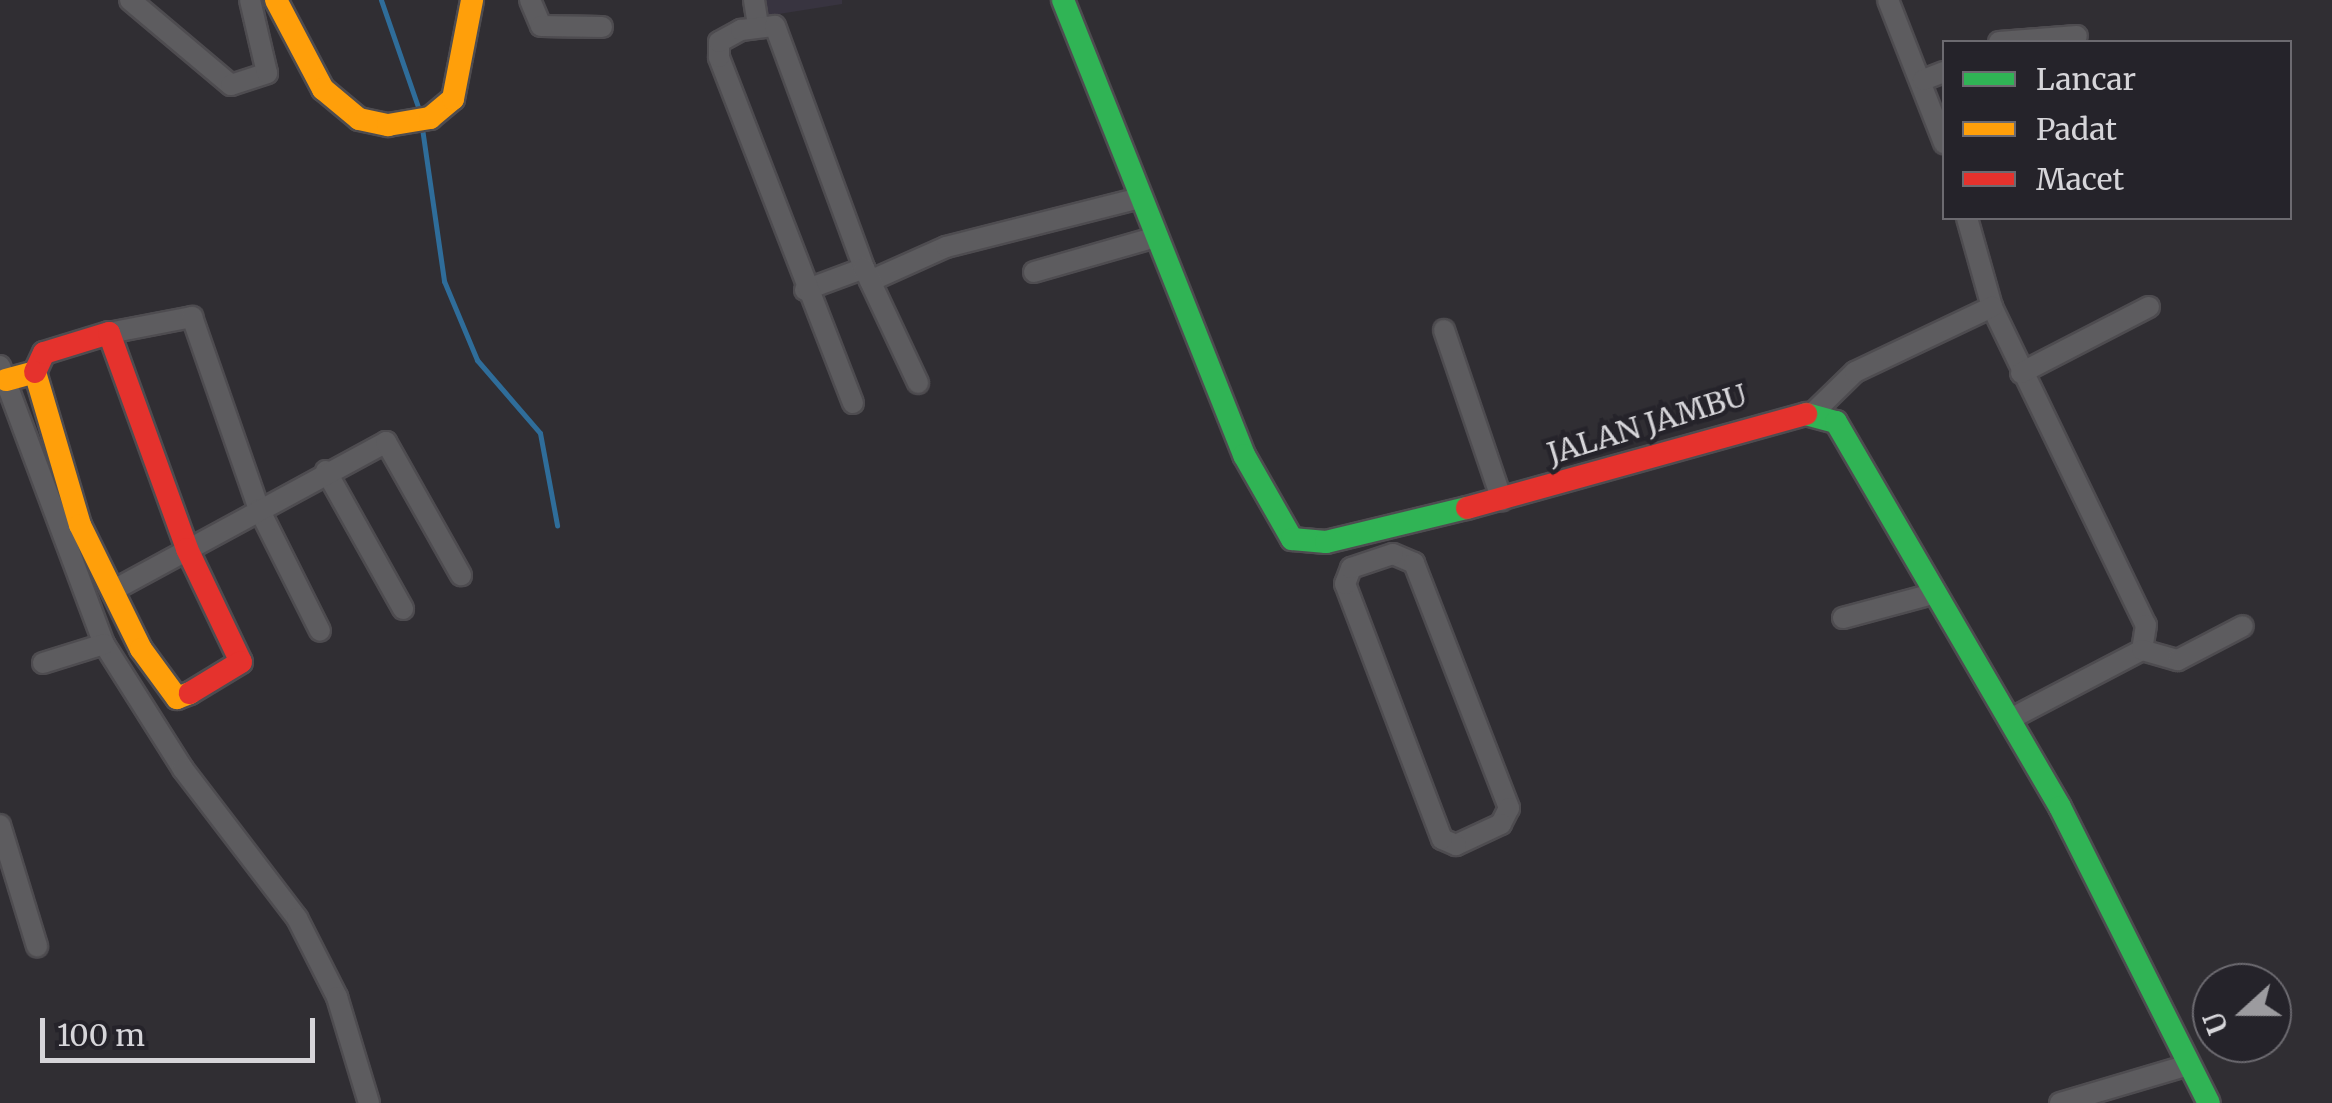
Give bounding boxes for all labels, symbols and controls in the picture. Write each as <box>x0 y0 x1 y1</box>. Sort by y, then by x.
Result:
legend <box>1942 40 2292 220</box>
text: Lancar <box>2036 60 2136 98</box>
text: Padat <box>2036 110 2117 148</box>
text: Macet <box>2036 160 2124 198</box>
street label: JALAN JAMBU <box>1543 377 1751 471</box>
north arrow <box>2192 963 2292 1063</box>
scale bar <box>45 998 320 1060</box>
text: U <box>2195 1007 2236 1039</box>
text: 100 m <box>57 1016 145 1054</box>

